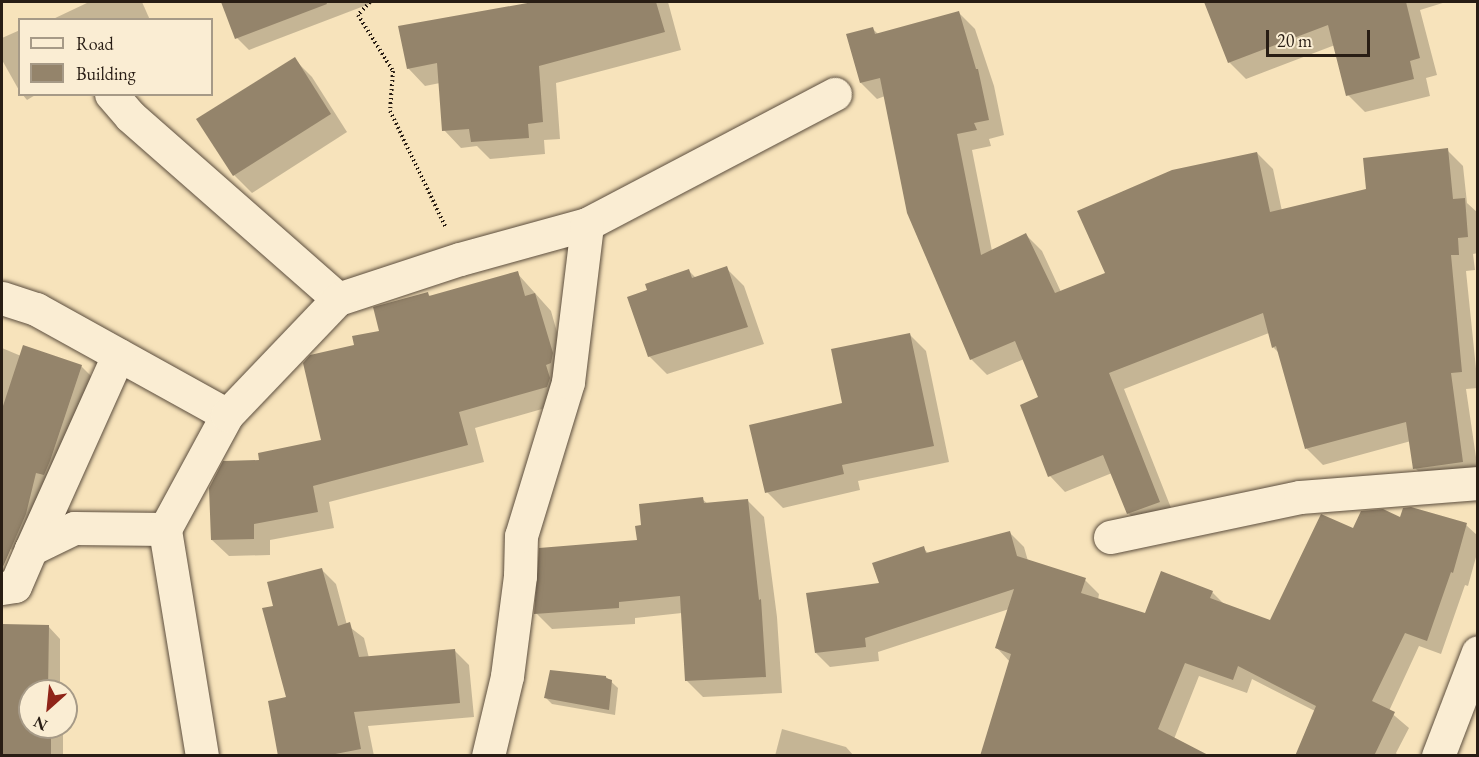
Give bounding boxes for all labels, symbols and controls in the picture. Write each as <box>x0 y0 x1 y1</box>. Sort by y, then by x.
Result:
legend <box>18 18 213 96</box>
scale bar <box>1269 18 1372 56</box>
text: 20 m <box>1277 29 1312 52</box>
text: Road <box>76 32 114 55</box>
text: Building <box>76 62 136 85</box>
north arrow <box>18 679 78 739</box>
text: N <box>30 711 51 736</box>

